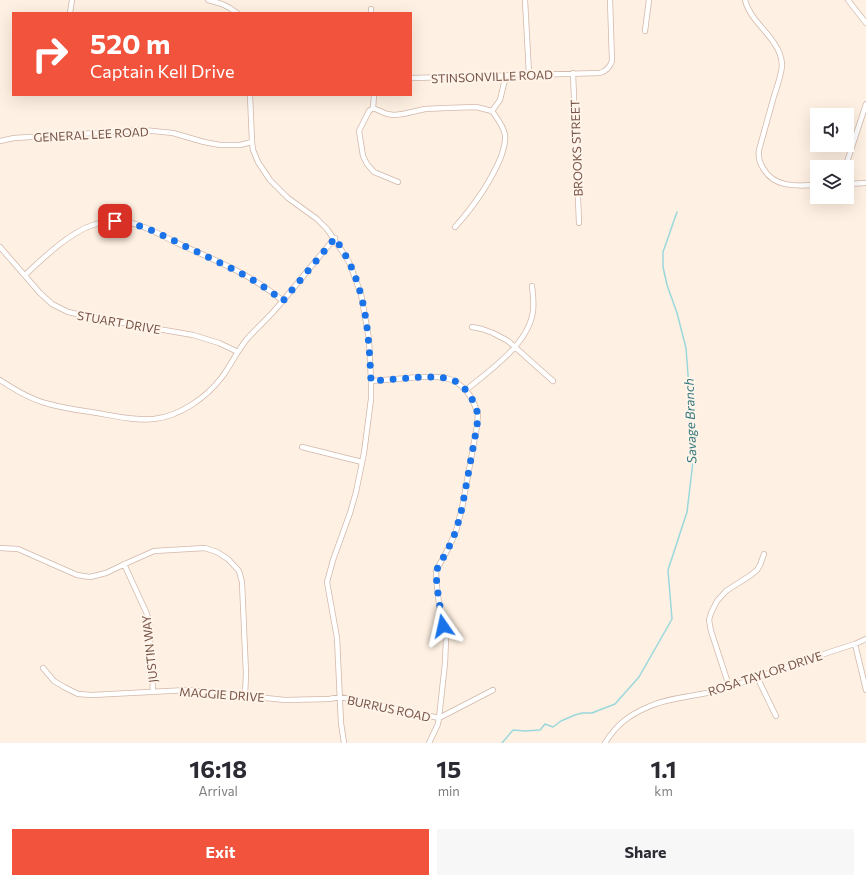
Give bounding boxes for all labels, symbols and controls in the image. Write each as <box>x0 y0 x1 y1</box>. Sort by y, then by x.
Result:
text: 520 m <box>90 26 170 60</box>
icon: right <box>24 28 76 80</box>
text: Captain Kell Drive <box>90 60 234 82</box>
street label: STINSONVILLE ROAD <box>431 67 553 85</box>
street label: BROOKS STREET <box>567 99 585 197</box>
map controls <box>810 108 854 204</box>
button: sound <box>810 108 854 152</box>
street label: GENERAL LEE ROAD <box>33 124 149 144</box>
button: layers <box>810 160 854 204</box>
pin <box>98 204 132 238</box>
icon: arrive <box>104 210 126 232</box>
street label: STUART DRIVE <box>76 308 162 336</box>
water label: Savage Branch <box>681 378 699 464</box>
position arrow <box>422 605 464 647</box>
street label: JUSTIN WAY <box>138 614 161 684</box>
street label: ROSA TAYLOR DRIVE <box>706 648 824 698</box>
street label: MAGGIE DRIVE <box>179 684 265 704</box>
street label: BURRUS ROAD <box>346 692 432 724</box>
text: 16:18 <box>189 754 247 783</box>
text: 15 <box>436 754 461 783</box>
text: 1.1 <box>650 754 677 783</box>
text: Arrival <box>198 783 238 799</box>
text: min <box>438 783 460 799</box>
text: km <box>654 783 673 799</box>
button: Exit <box>12 829 429 875</box>
button: Share <box>437 829 854 875</box>

